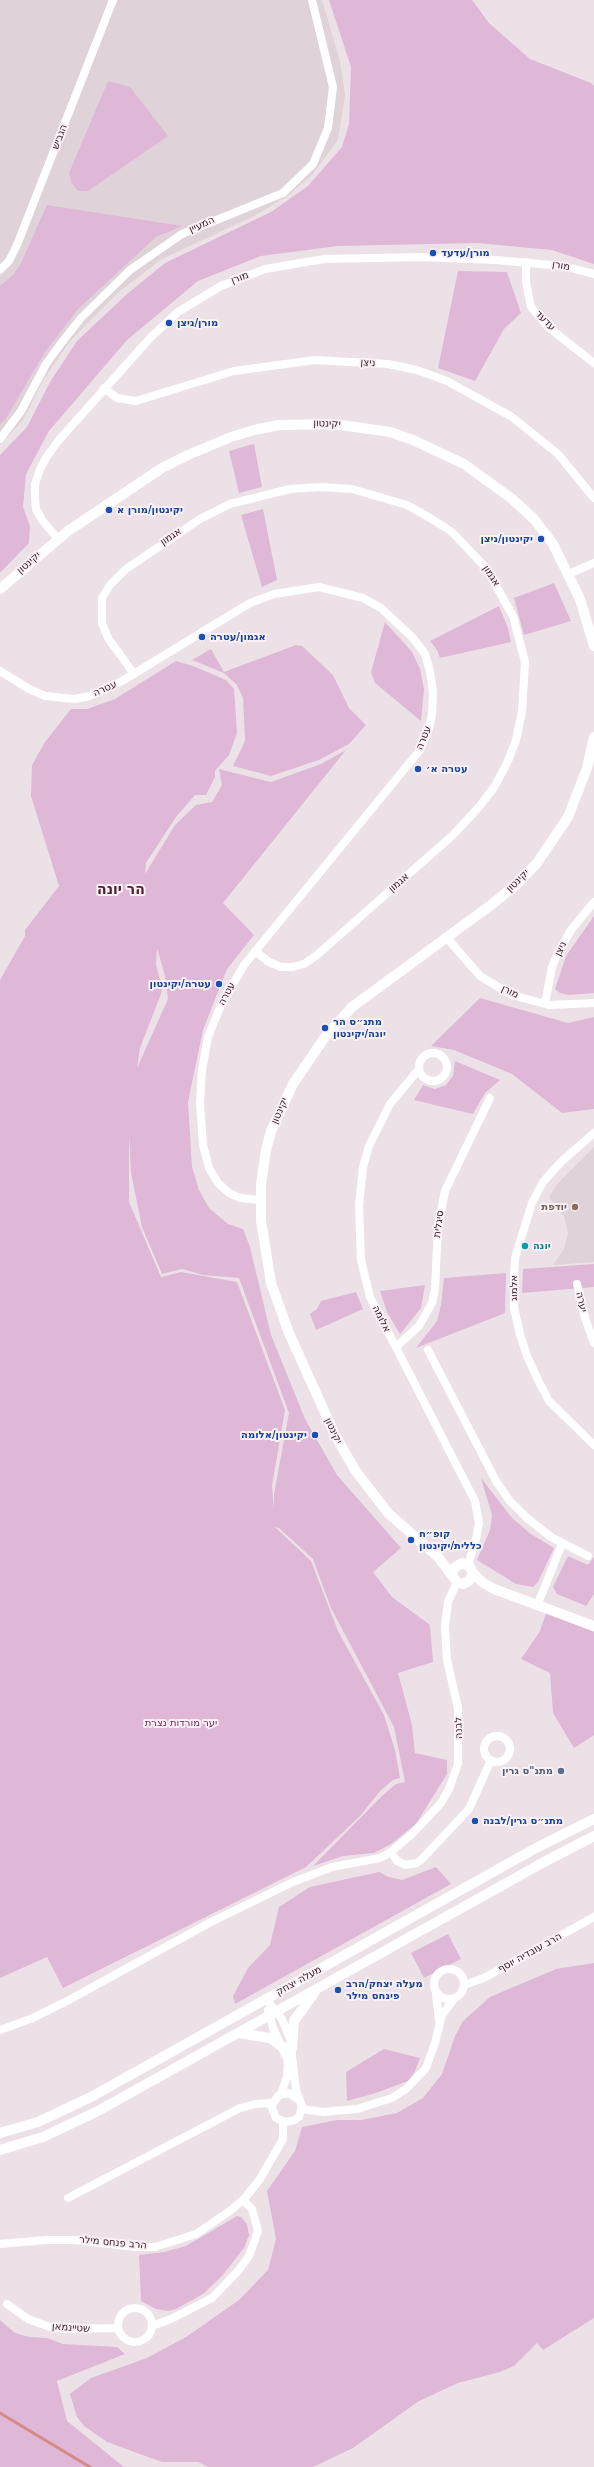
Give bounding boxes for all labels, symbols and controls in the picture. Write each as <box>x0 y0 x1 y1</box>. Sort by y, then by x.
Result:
street label: הגביש <box>50 123 70 151</box>
street label: המעיין <box>187 214 217 236</box>
place label: מורן/עדעד <box>441 247 490 259</box>
marker: מורן/עדעד <box>428 248 438 258</box>
street label: מורן <box>551 259 571 273</box>
street label: מורן <box>230 269 250 287</box>
street label: עדעד <box>533 308 557 334</box>
place label: מורן/ניצן <box>177 317 218 329</box>
marker: מורן/ניצן <box>164 318 174 328</box>
street label: ניצן <box>360 356 376 370</box>
street label: יקינטון <box>313 418 341 430</box>
place label: יקינטון/מורן א <box>117 504 183 516</box>
marker: יקינטון/מורן א <box>104 505 114 515</box>
street label: אגמון <box>158 526 184 548</box>
place label: יקינטון/ניצן <box>480 533 533 545</box>
marker: יקינטון/ניצן <box>536 534 546 544</box>
street label: יקינטון <box>15 549 43 577</box>
street label: אגמון <box>480 563 502 589</box>
place label: אגמון/עטרה <box>210 631 266 643</box>
marker: אגמון/עטרה <box>197 632 207 642</box>
street label: עטרה <box>91 678 119 700</box>
street label: עטרה <box>414 724 434 752</box>
place label: עטרה א׳ <box>426 763 468 775</box>
marker: עטרה א׳ <box>413 764 423 774</box>
street label: יקינטון <box>504 867 532 895</box>
street label: אגמון <box>386 871 412 895</box>
district label: הר יונה <box>97 882 145 898</box>
street label: ניצן <box>552 940 570 958</box>
place label: עטרה/יקינטון <box>150 978 211 990</box>
marker: עטרה/יקינטון <box>214 979 224 989</box>
street label: עטרה <box>216 980 238 1008</box>
street label: מורן <box>499 983 521 1001</box>
place label: מתנ״ס הר יונה/יקינטון <box>333 1016 386 1040</box>
marker: מתנ״ס הר יונה/יקינטון <box>320 1023 330 1033</box>
street label: יקינטון <box>269 1096 291 1126</box>
place label: יודפת <box>541 1201 567 1213</box>
marker: יודפת <box>570 1202 580 1212</box>
street label: סיגלית <box>431 1210 447 1238</box>
place label: יונה <box>533 1240 551 1252</box>
marker: יונה <box>520 1241 530 1251</box>
street label: אלמוג <box>508 1275 520 1301</box>
street label: יערה <box>573 1291 589 1313</box>
street label: אלומה <box>369 1304 393 1334</box>
street label: יקינטון <box>322 1416 344 1446</box>
place label: יקינטון/אלומה <box>241 1429 307 1441</box>
marker: יקינטון/אלומה <box>310 1430 320 1440</box>
place label: קופ״ח כללית/יקינטון <box>419 1528 482 1552</box>
marker: קופ״ח כללית/יקינטון <box>406 1535 416 1545</box>
park label: יער מורדות נצרת <box>145 1717 217 1729</box>
street label: לבנה <box>453 1717 465 1739</box>
place label: מתנ"ס גרין <box>502 1765 553 1777</box>
marker: מתנ"ס גרין <box>556 1766 566 1776</box>
place label: מתנ״ס גרין/לבנה <box>483 1815 563 1827</box>
marker: מתנ״ס גרין/לבנה <box>470 1816 480 1826</box>
street label: הרב עובדיה יוסף <box>496 1931 564 1975</box>
street label: מעלה יצחק <box>274 1964 324 1998</box>
place label: מעלה יצחק/הרב פינחס מילר <box>346 1978 423 2002</box>
marker: מעלה יצחק/הרב פינחס מילר <box>333 1985 343 1995</box>
street label: הרב פנחס מילר <box>79 2234 147 2252</box>
street label: שטיינמאן <box>52 2321 90 2335</box>

